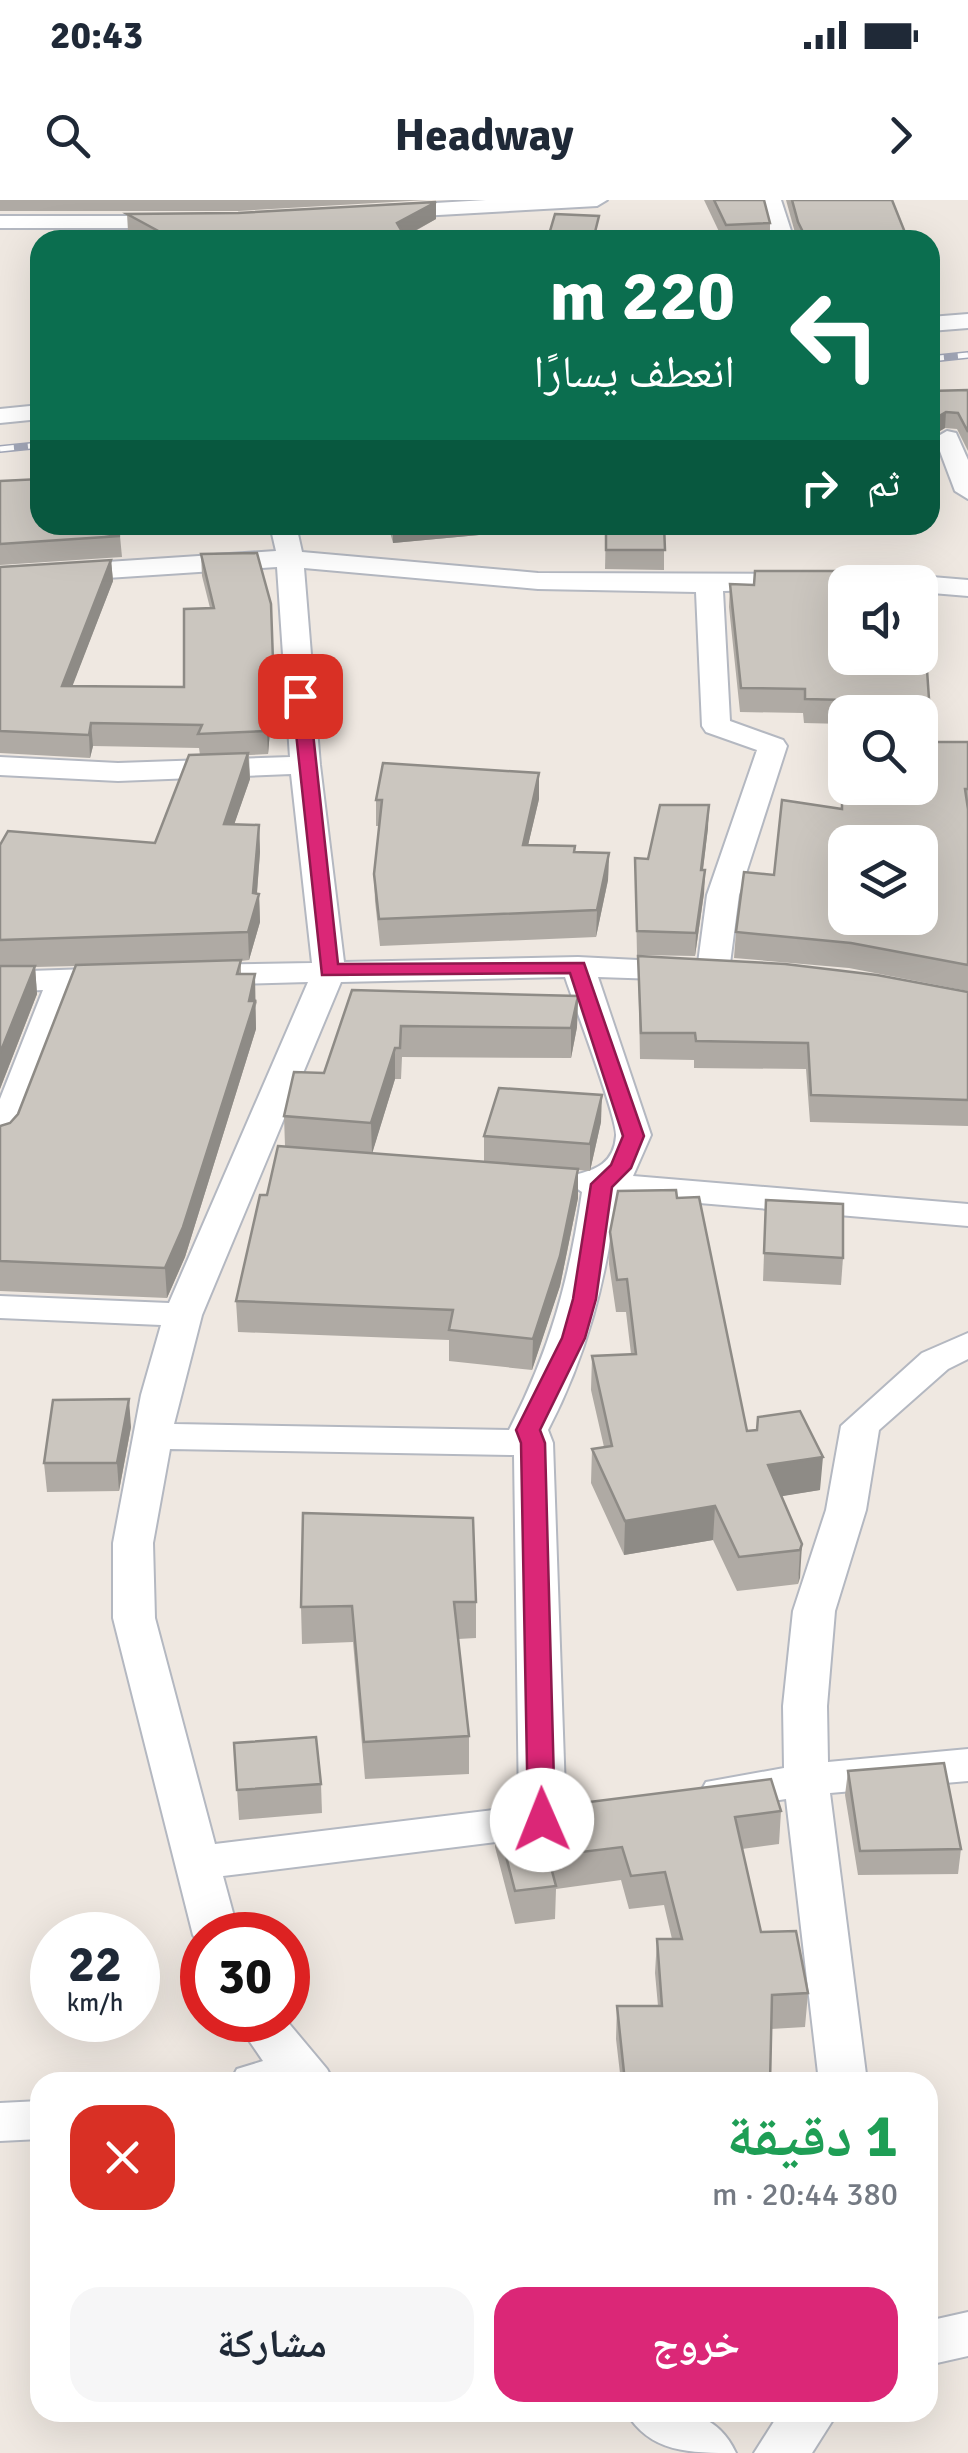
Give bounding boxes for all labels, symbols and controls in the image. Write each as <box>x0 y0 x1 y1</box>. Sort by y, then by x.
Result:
text: 20:43 <box>50 12 143 59</box>
icon: search <box>40 108 95 163</box>
text: Headway <box>394 108 574 163</box>
icon: forward <box>873 108 928 163</box>
text: 220 m <box>550 253 735 339</box>
icon: left <box>770 270 900 400</box>
text: انعطف يسارًا <box>534 345 735 400</box>
icon: right <box>792 460 847 515</box>
text: ثم <box>867 460 900 507</box>
map controls <box>828 565 938 935</box>
button: sound <box>828 565 938 675</box>
pin <box>258 654 343 739</box>
icon: arrive <box>273 669 328 724</box>
button: search <box>828 695 938 805</box>
button: layers <box>828 825 938 935</box>
position arrow <box>490 1768 594 1872</box>
speed limit sign: 30 <box>180 1912 310 2042</box>
text: 22 <box>68 1934 122 1996</box>
text: km/h <box>67 1987 123 2018</box>
text: 1 دقيقة <box>726 2100 898 2174</box>
button: close <box>70 2105 175 2210</box>
text: 380 m · 20:44 <box>712 2175 898 2214</box>
button: مشاركة <box>70 2287 474 2402</box>
button: خروج <box>494 2287 898 2402</box>

